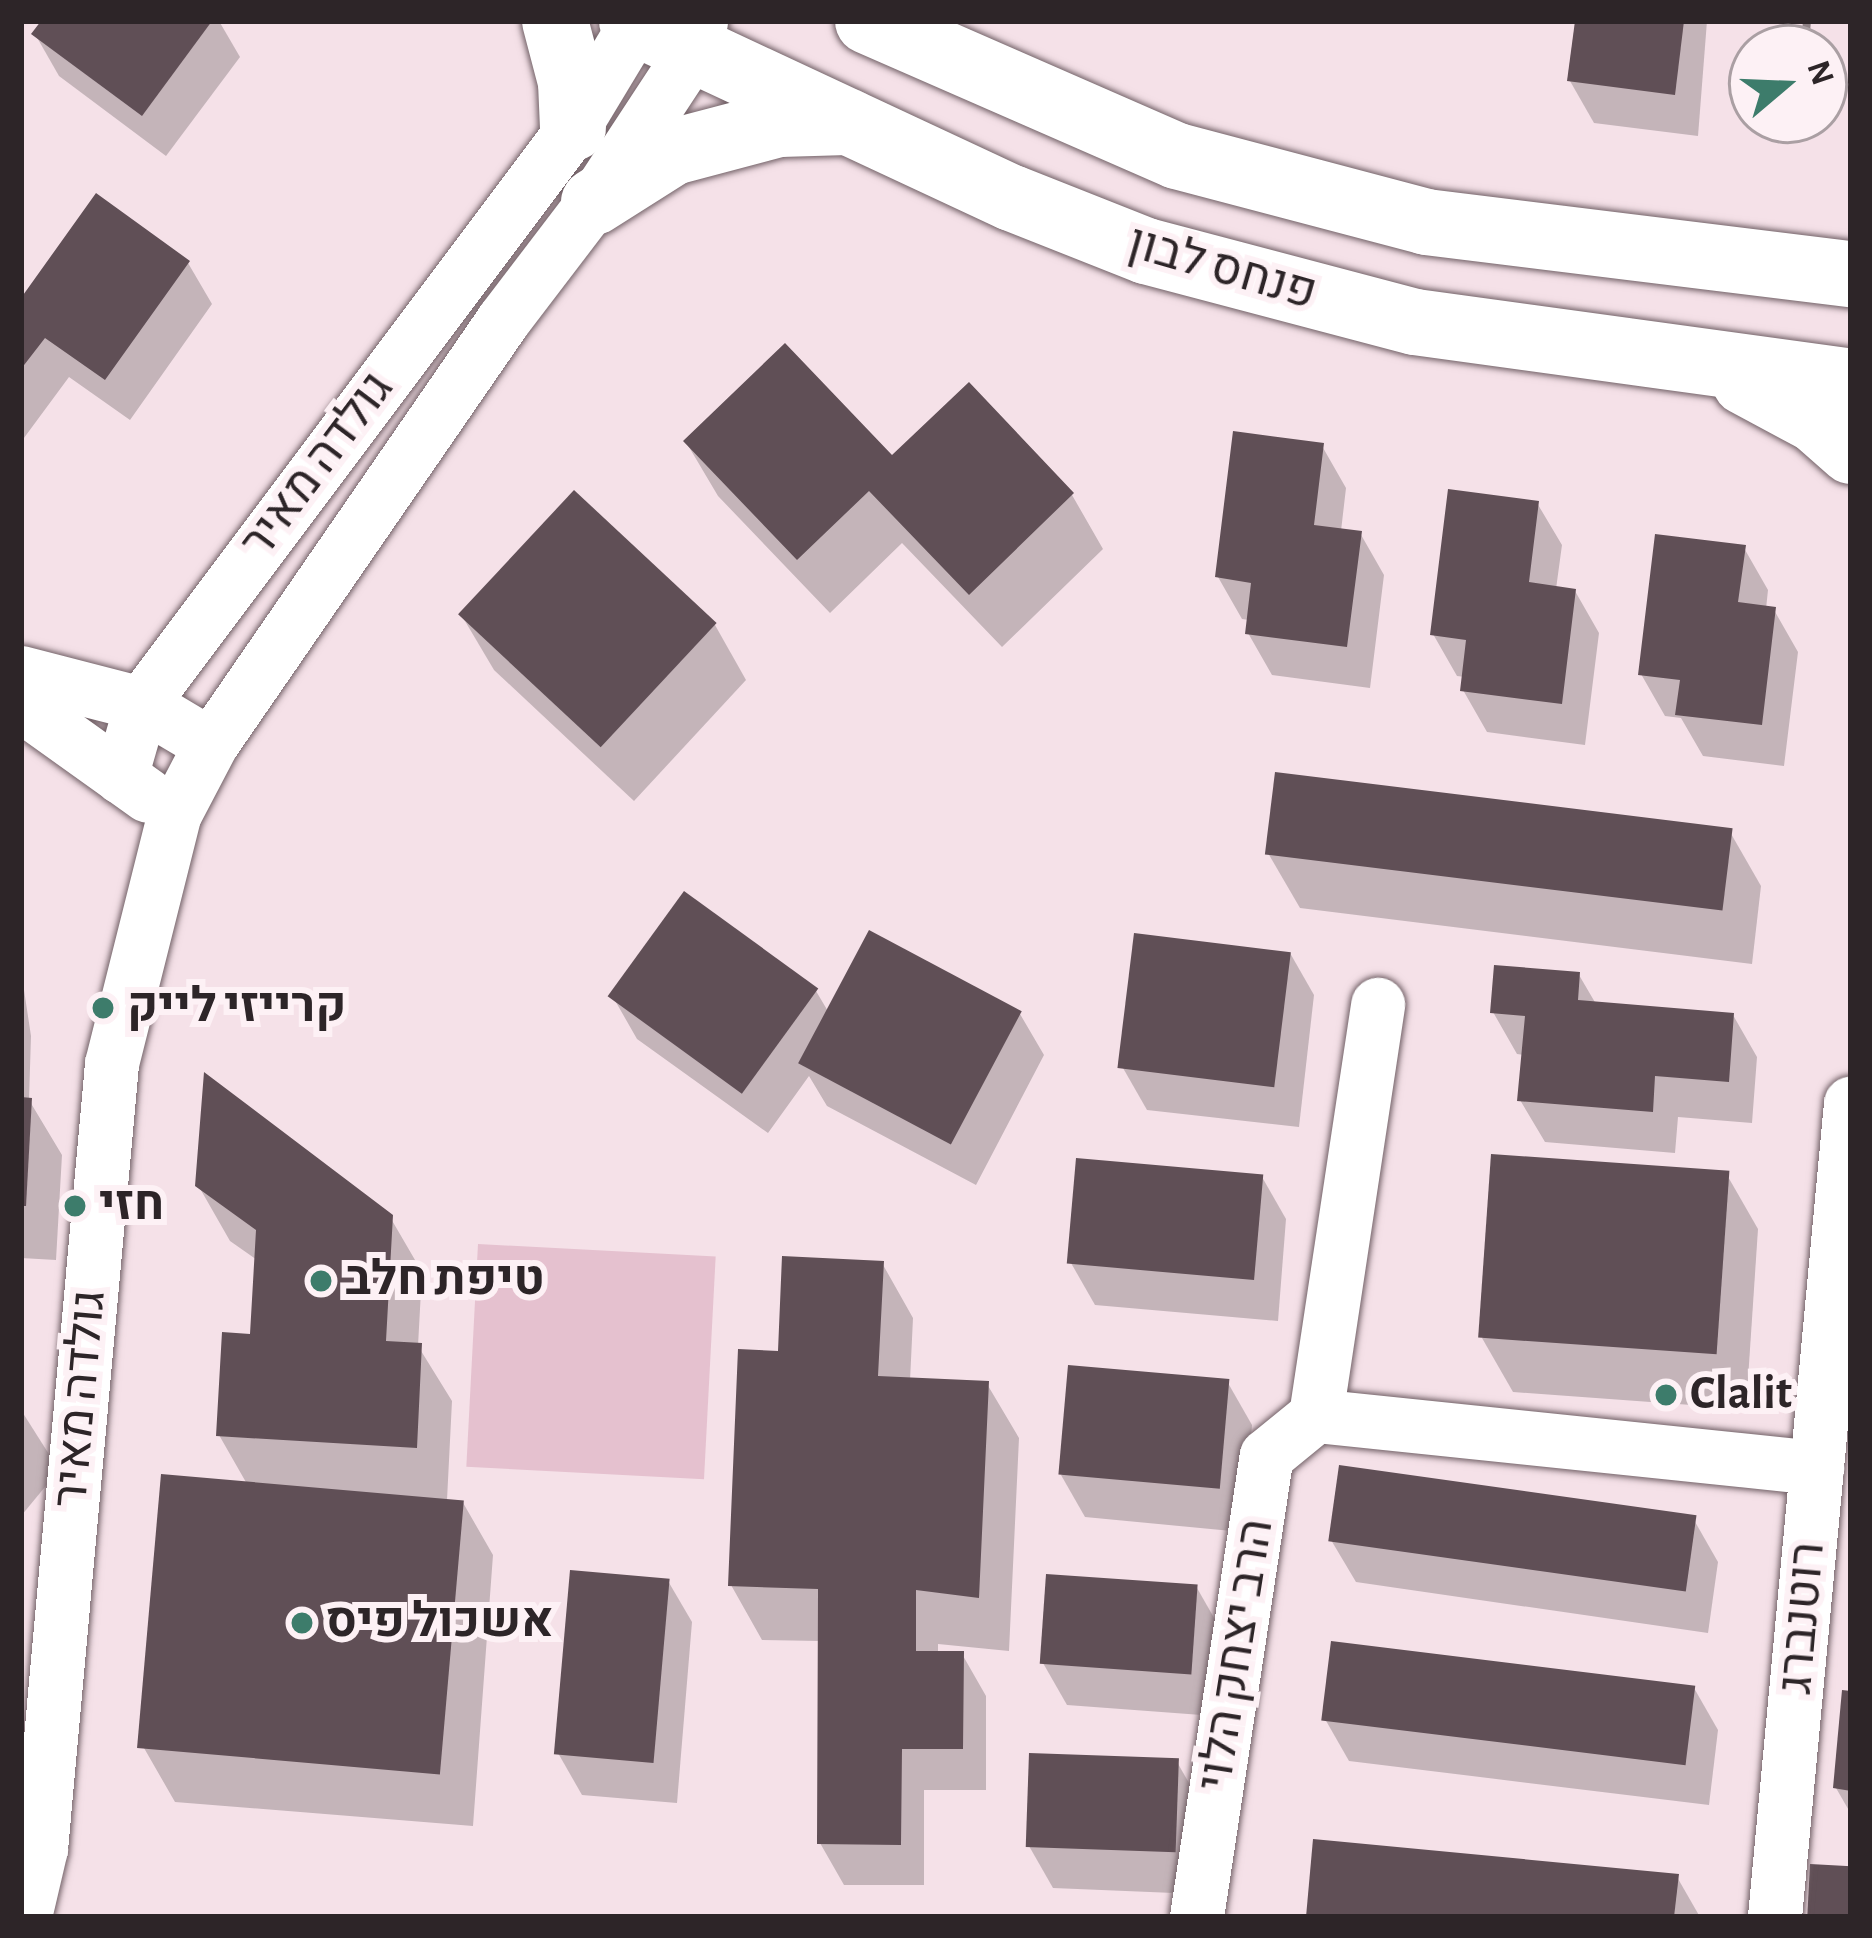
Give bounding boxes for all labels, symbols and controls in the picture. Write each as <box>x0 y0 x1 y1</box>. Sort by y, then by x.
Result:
north arrow <box>1728 24 1848 144</box>
text: N <box>1800 57 1839 89</box>
street label: פנחס לבון <box>1121 215 1323 323</box>
street label: גולדה מאיר <box>229 362 407 570</box>
place label: קרייזי לייק <box>127 979 346 1037</box>
marker: קרייזי לייק <box>90 995 116 1021</box>
place label: חזי <box>99 1177 164 1235</box>
marker: חזי <box>62 1193 88 1219</box>
place label: טיפת חלב <box>345 1252 544 1310</box>
marker: טיפת חלב <box>308 1268 334 1294</box>
street label: גולדה מאיר <box>43 1288 119 1510</box>
place label: Clalit <box>1690 1366 1792 1424</box>
marker: Clalit <box>1653 1382 1679 1408</box>
street label: הרב יצחק הלוי <box>1187 1515 1287 1795</box>
street label: רוטנברג <box>1768 1540 1838 1696</box>
place label: אשכול פיס <box>326 1594 553 1652</box>
marker: אשכול פיס <box>289 1610 315 1636</box>

